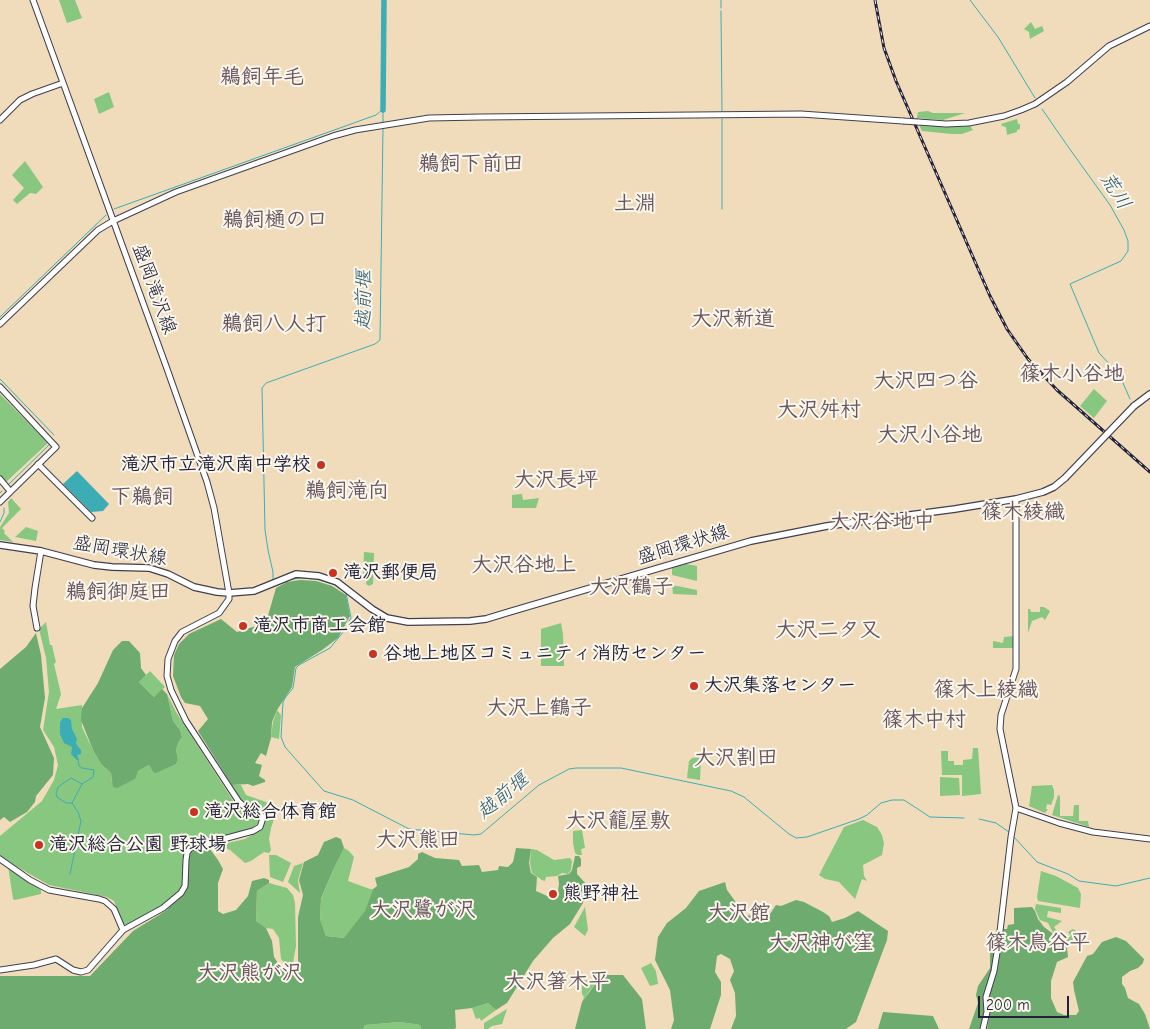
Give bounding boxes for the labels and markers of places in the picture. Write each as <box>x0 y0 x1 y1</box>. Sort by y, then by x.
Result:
place label: 滝沢市立滝沢南中学校 <box>121 454 311 476</box>
marker: 滝沢市立滝沢南中学校 <box>315 459 327 471</box>
place label: 滝沢郵便局 <box>343 562 438 584</box>
marker: 滝沢郵便局 <box>327 567 339 579</box>
place label: 滝沢市商工会館 <box>253 615 386 637</box>
marker: 滝沢市商工会館 <box>237 620 249 632</box>
place label: 谷地上地区コミュニティ消防センター <box>383 643 706 665</box>
marker: 谷地上地区コミュニティ消防センター <box>367 648 379 660</box>
place label: 大沢集落センター <box>704 675 856 697</box>
marker: 大沢集落センター <box>688 680 700 692</box>
place label: 滝沢総合体育館 <box>204 801 337 823</box>
marker: 滝沢総合体育館 <box>188 806 200 818</box>
place label: 滝沢総合公園 野球場 <box>49 834 227 856</box>
marker: 滝沢総合公園 野球場 <box>33 839 45 851</box>
place label: 熊野神社 <box>563 883 639 905</box>
marker: 熊野神社 <box>547 888 559 900</box>

